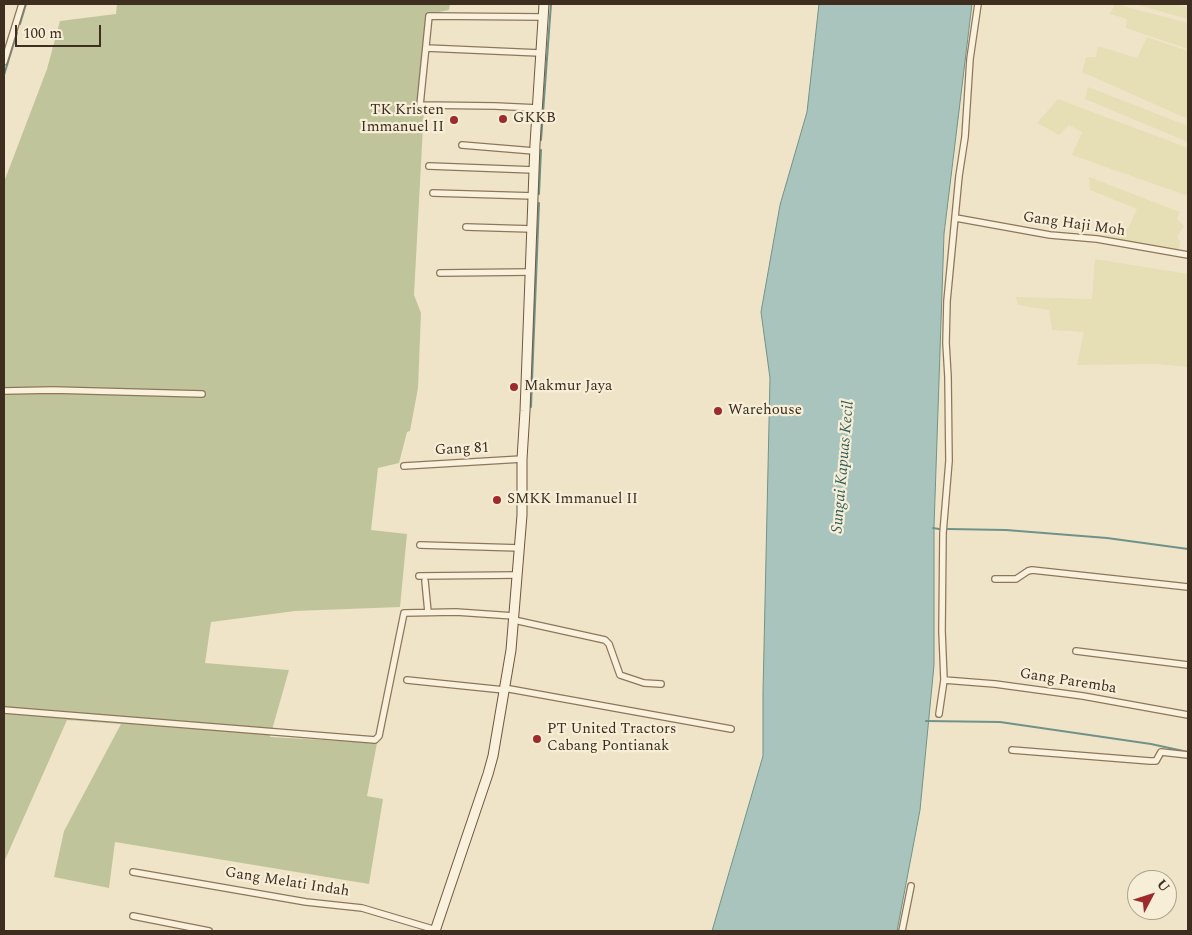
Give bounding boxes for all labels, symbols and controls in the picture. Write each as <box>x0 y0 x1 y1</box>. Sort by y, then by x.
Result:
scale bar <box>18 15 104 47</box>
text: 100 m <box>23 22 62 45</box>
place label: TK Kristen Immanuel II <box>361 102 444 137</box>
place label: GKKB <box>513 110 556 128</box>
marker: GKKB <box>497 113 509 125</box>
marker: TK Kristen Immanuel II <box>448 114 460 126</box>
street label: Gang Haji Moh <box>1022 209 1126 241</box>
place label: Makmur Jaya <box>524 378 612 396</box>
marker: Makmur Jaya <box>508 381 520 393</box>
water label: Sungai Kapuas Kecil <box>829 400 859 534</box>
place label: Warehouse <box>728 402 802 420</box>
marker: Warehouse <box>712 405 724 417</box>
street label: Gang 81 <box>434 440 490 460</box>
place label: SMKK Immanuel II <box>507 491 638 509</box>
marker: SMKK Immanuel II <box>491 494 503 506</box>
street label: Gang Paremba <box>1018 665 1118 699</box>
place label: PT United Tractors Cabang Pontianak <box>547 721 676 756</box>
marker: PT United Tractors Cabang Pontianak <box>531 733 543 745</box>
street label: Gang Melati Indah <box>224 864 350 902</box>
north arrow <box>1127 870 1177 920</box>
text: U <box>1151 874 1175 897</box>

